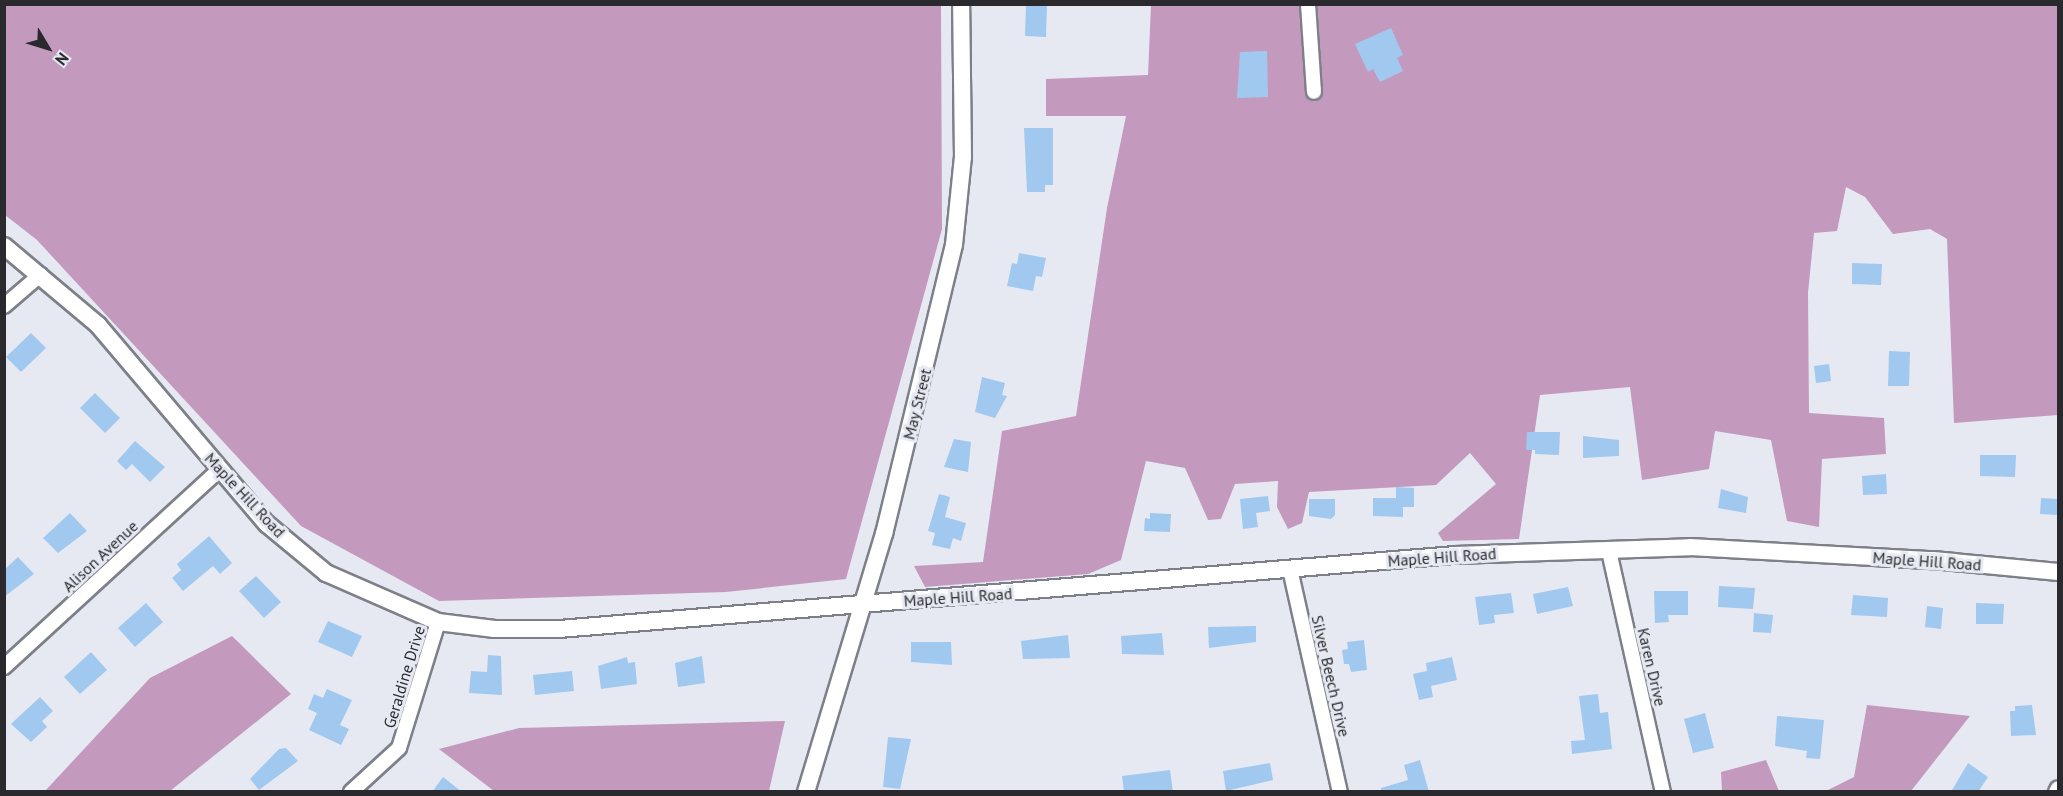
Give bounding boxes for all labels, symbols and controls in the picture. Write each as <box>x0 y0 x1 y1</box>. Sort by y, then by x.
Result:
north arrow <box>18 18 78 78</box>
text: N <box>51 49 73 69</box>
street label: May Street <box>899 366 935 442</box>
street label: Maple Hill Road <box>201 449 289 541</box>
street label: Alison Avenue <box>58 516 142 596</box>
street label: Maple Hill Road <box>1387 544 1497 570</box>
street label: Maple Hill Road <box>1872 548 1982 574</box>
street label: Maple Hill Road <box>903 584 1013 610</box>
street label: Silver Beech Drive <box>1308 613 1354 739</box>
street label: Geraldine Drive <box>379 624 429 730</box>
street label: Karen Drive <box>1634 626 1670 708</box>

